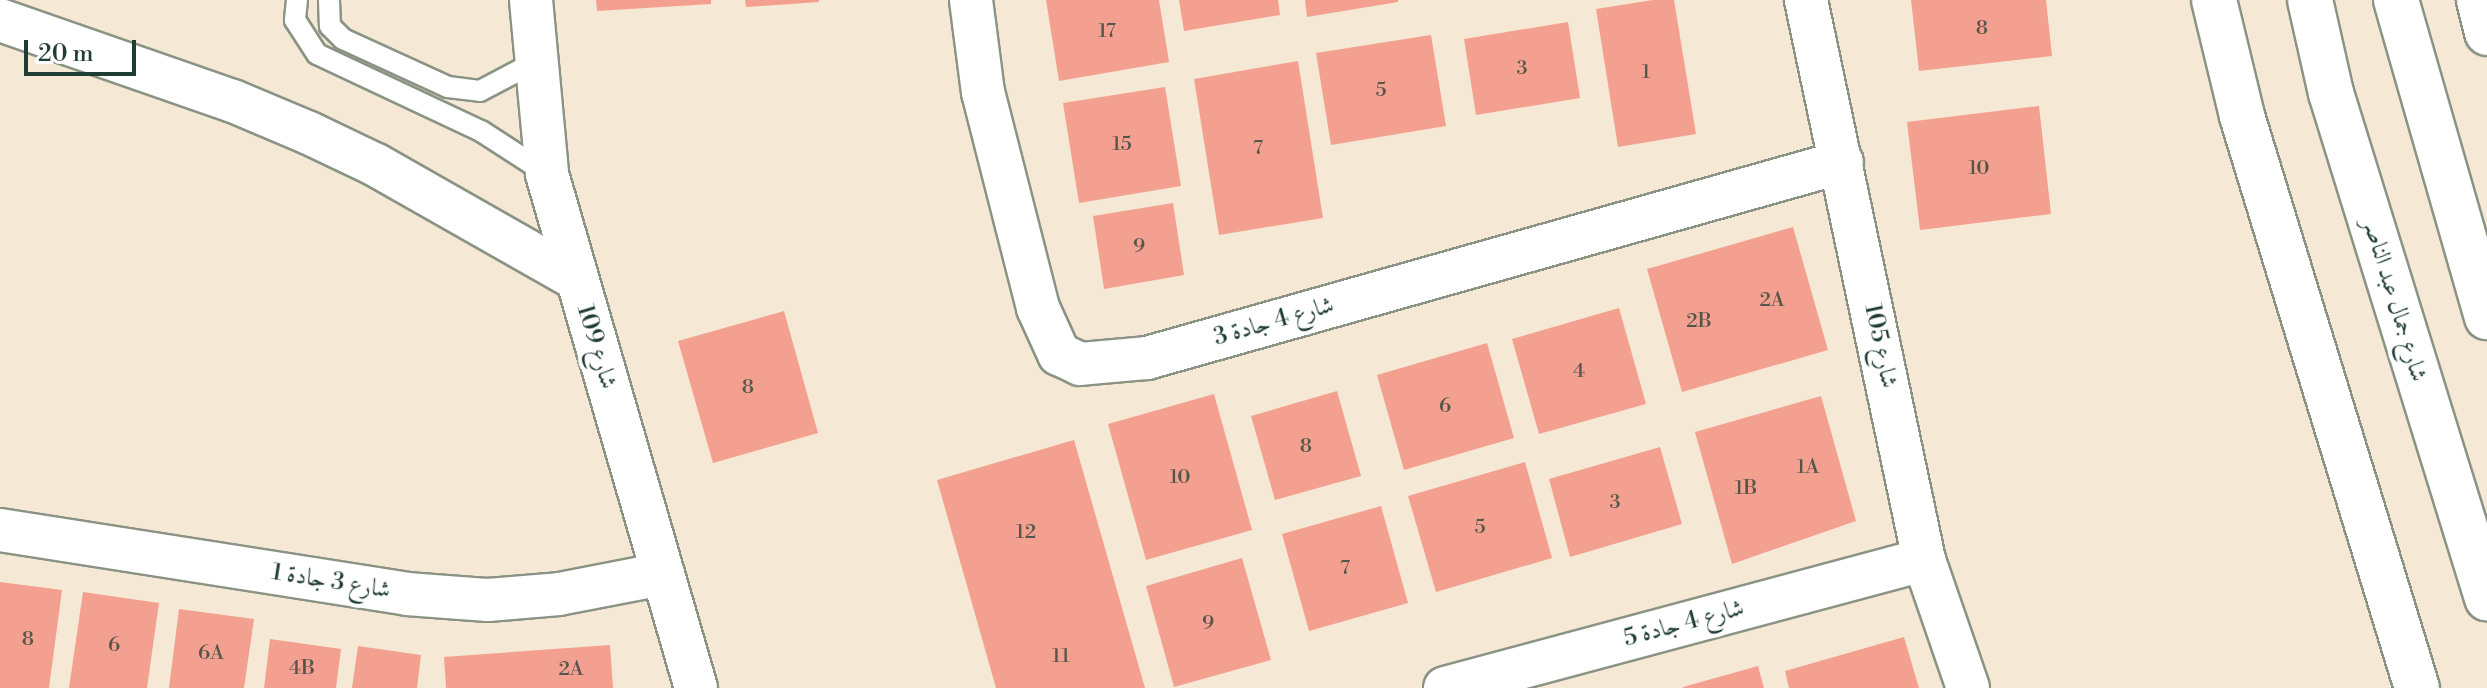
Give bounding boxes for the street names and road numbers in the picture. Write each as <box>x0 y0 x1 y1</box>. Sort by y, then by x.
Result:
street label: شارع جمال عبد الناصر <box>2355 215 2433 385</box>
street label: شارع 4 جادة 3 <box>1211 291 1337 353</box>
street label: شارع 109 <box>570 301 622 393</box>
street label: شارع 105 <box>1857 301 1903 391</box>
street label: شارع 3 جادة 1 <box>270 558 392 606</box>
street label: شارع 4 جادة 5 <box>1621 594 1747 654</box>

